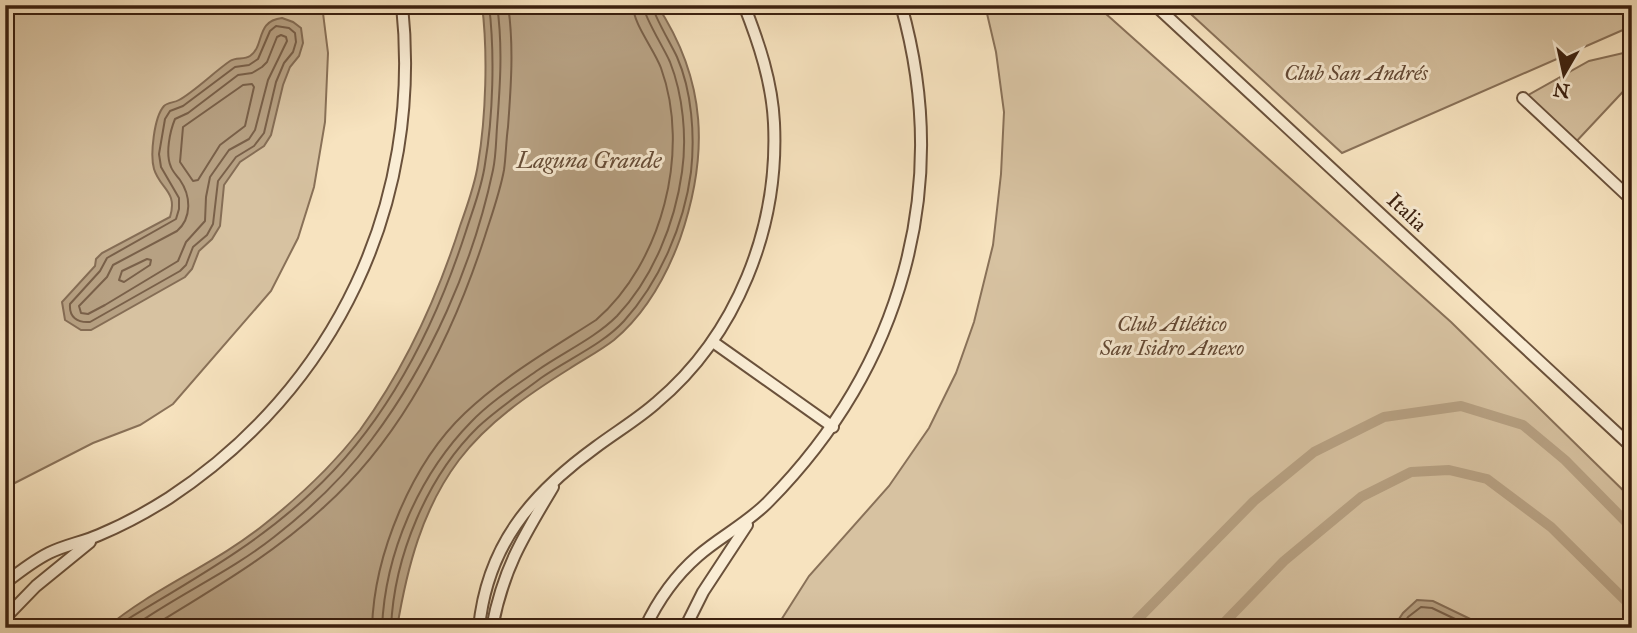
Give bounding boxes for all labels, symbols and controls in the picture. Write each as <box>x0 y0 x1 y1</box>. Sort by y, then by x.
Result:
north arrow <box>1528 38 1598 108</box>
park label: Club San Andrés <box>1284 60 1429 86</box>
text: N <box>1552 78 1571 103</box>
water label: Laguna Grande <box>515 146 662 174</box>
street label: Italia <box>1382 187 1432 237</box>
park label: Club Atlético San Isidro Anexo <box>1099 311 1244 361</box>

